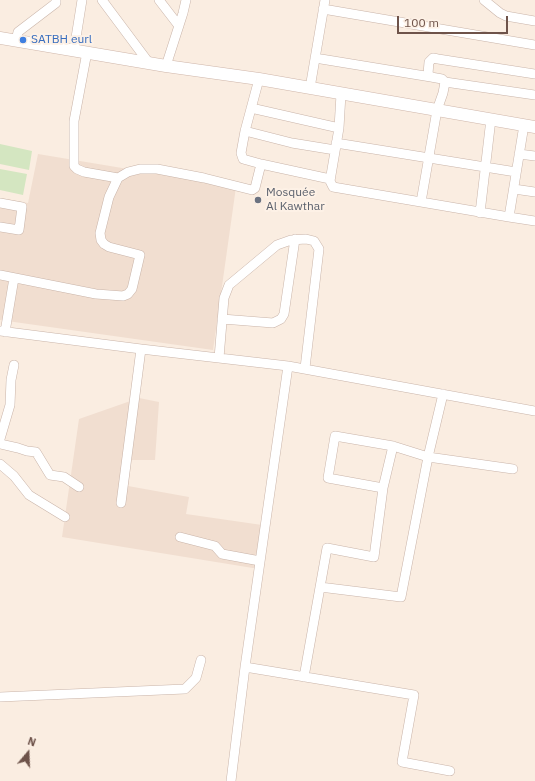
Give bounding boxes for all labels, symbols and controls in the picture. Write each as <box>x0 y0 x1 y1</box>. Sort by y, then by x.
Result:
scale bar <box>399 8 510 34</box>
text: 100 m <box>404 15 439 30</box>
place label: SATBH eurl <box>31 33 92 47</box>
marker: SATBH eurl <box>18 35 28 45</box>
place label: Mosquée Al Kawthar <box>266 186 325 214</box>
marker: Mosquée Al Kawthar <box>253 195 263 205</box>
north arrow <box>8 733 48 773</box>
text: N <box>26 734 38 750</box>

